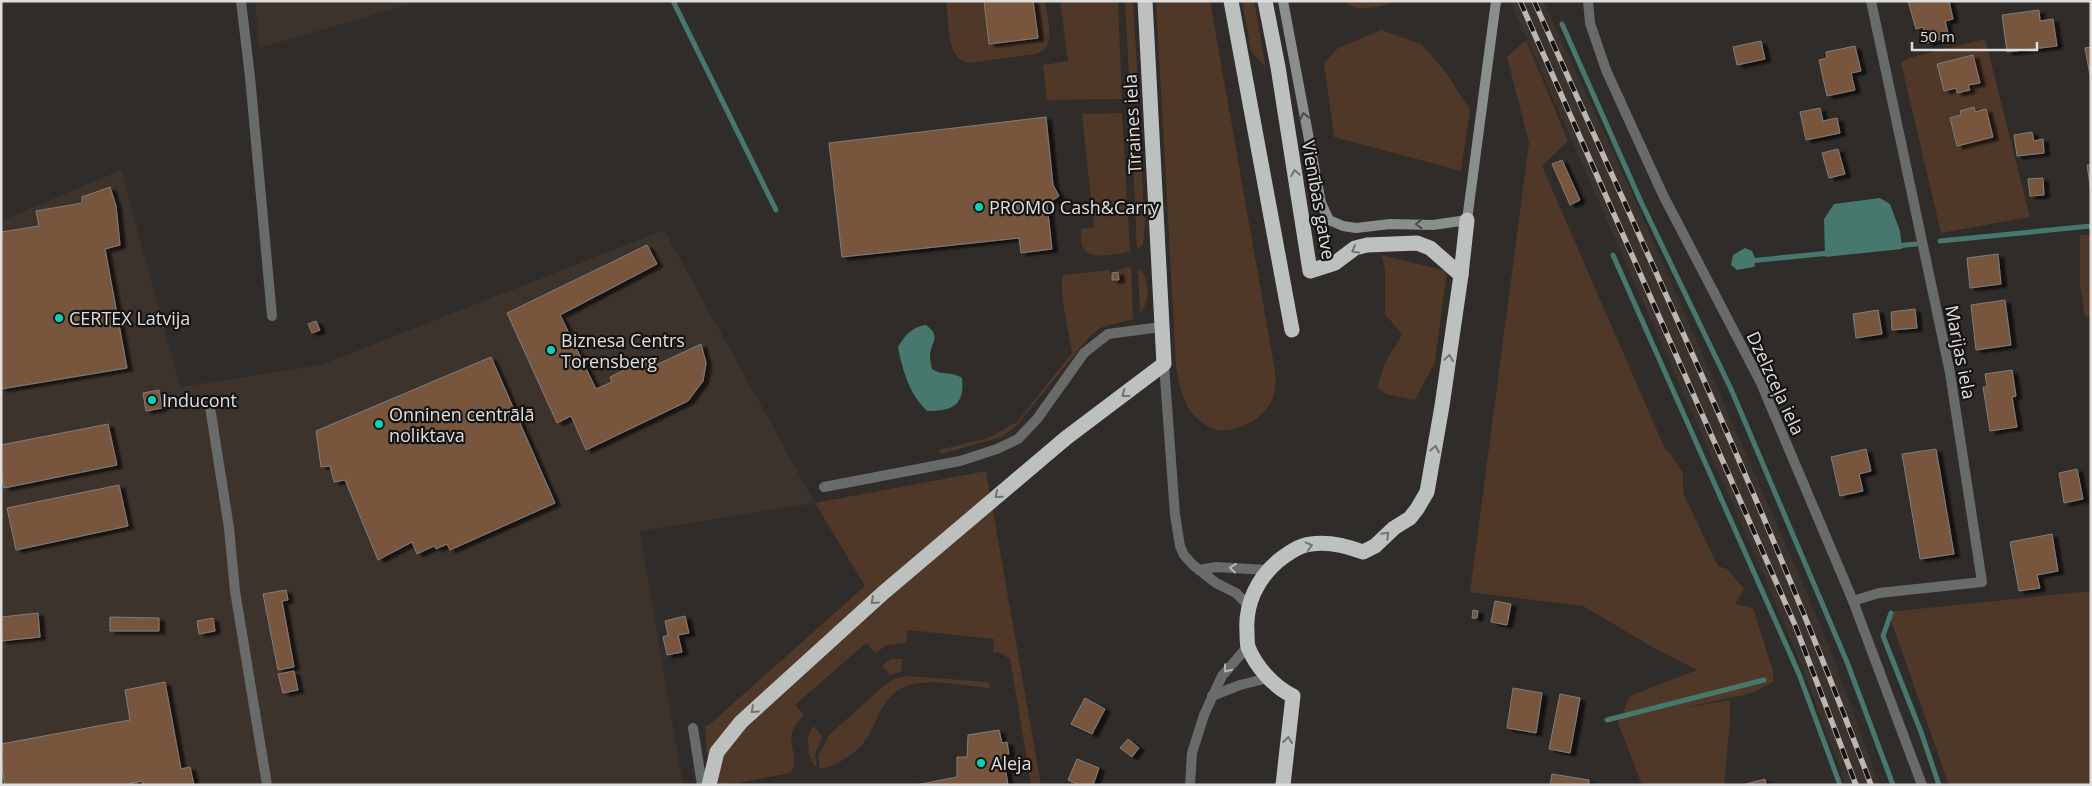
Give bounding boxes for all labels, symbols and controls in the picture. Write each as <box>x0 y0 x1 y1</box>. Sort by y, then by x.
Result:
scale bar <box>1912 20 2037 52</box>
text: 50 m <box>1920 26 1955 46</box>
street label: Tīraines iela <box>1117 73 1147 175</box>
one-way arrow <box>1300 112 1310 121</box>
street label: Vienības gatve <box>1297 139 1341 261</box>
one-way arrow <box>1290 169 1300 177</box>
place label: PROMO Cash&Carry <box>989 195 1160 219</box>
marker: PROMO Cash&Carry <box>973 201 985 213</box>
one-way arrow <box>1414 219 1422 229</box>
one-way arrow <box>1352 244 1361 254</box>
street label: Marijas iela <box>1940 303 1982 401</box>
place label: CERTEX Latvija <box>69 306 190 330</box>
marker: CERTEX Latvija <box>53 312 65 324</box>
street label: Dzelzceļa iela <box>1742 327 1810 439</box>
place label: Biznesa Centrs Torensberg <box>561 328 685 373</box>
marker: Biznesa Centrs Torensberg <box>545 344 557 356</box>
one-way arrow <box>1443 354 1454 362</box>
place label: Inducont <box>162 388 237 412</box>
one-way arrow <box>1122 389 1131 397</box>
marker: Inducont <box>146 394 158 406</box>
place label: Onninen centrālā noliktava <box>389 402 535 447</box>
marker: Onninen centrālā noliktava <box>373 418 385 430</box>
one-way arrow <box>1429 445 1440 454</box>
one-way arrow <box>995 490 1004 498</box>
one-way arrow <box>1381 532 1390 541</box>
one-way arrow <box>1304 541 1313 552</box>
one-way arrow <box>1229 563 1237 574</box>
one-way arrow <box>871 595 880 604</box>
one-way arrow <box>1225 663 1233 672</box>
one-way arrow <box>751 704 760 713</box>
one-way arrow <box>1282 736 1293 744</box>
place label: Aleja <box>991 751 1032 775</box>
marker: Aleja <box>975 757 987 769</box>

